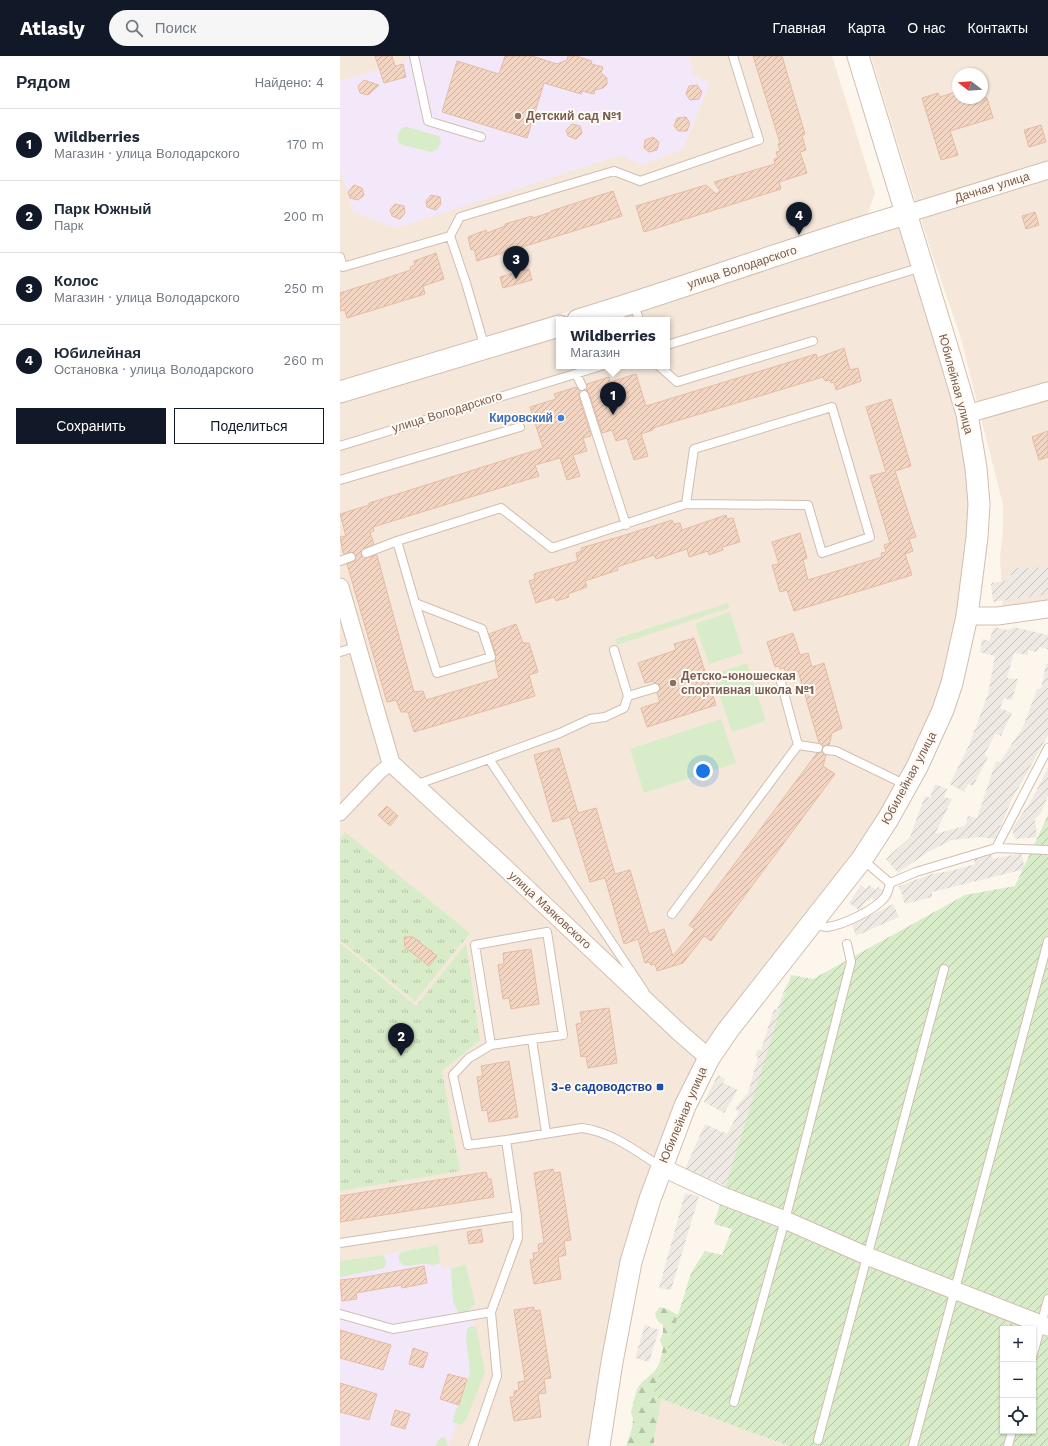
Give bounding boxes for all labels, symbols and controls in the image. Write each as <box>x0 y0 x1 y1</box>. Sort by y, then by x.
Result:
search box <box>109 10 389 46</box>
text: Atlasly <box>20 17 85 40</box>
icon: search <box>123 17 145 39</box>
text: Поиск <box>155 19 196 37</box>
text: Главная <box>773 20 826 36</box>
text: Карта <box>848 20 885 36</box>
text: О нас <box>907 20 946 36</box>
text: Контакты <box>968 20 1028 36</box>
north arrow <box>952 68 988 104</box>
text: Рядом <box>16 72 71 92</box>
text: Найдено: 4 <box>255 75 324 90</box>
place label: Детский сад №1 <box>526 109 621 123</box>
marker: Детский сад №1 <box>513 111 523 121</box>
text: Wildberries <box>54 128 140 146</box>
text: 1 <box>26 137 32 152</box>
text: 170 m <box>287 137 324 152</box>
text: Магазин · улица Володарского <box>54 146 240 161</box>
street label: Дачная улица <box>953 169 1031 205</box>
text: Парк Южный <box>54 200 151 218</box>
pin: 4 <box>786 202 812 235</box>
text: 2 <box>25 209 33 224</box>
text: 200 m <box>283 209 324 224</box>
text: Парк <box>54 218 84 233</box>
street label: улица Володарского <box>686 243 799 291</box>
pin: 3 <box>503 246 529 279</box>
text: Колос <box>54 272 99 290</box>
text: 3 <box>25 281 33 296</box>
text: 250 m <box>284 281 324 296</box>
text: Магазин · улица Володарского <box>54 290 240 305</box>
popup <box>556 317 670 369</box>
text: Wildberries <box>570 327 656 345</box>
street label: Юбилейная улица <box>936 332 976 436</box>
text: Юбилейная <box>54 344 141 362</box>
text: Магазин <box>570 345 620 360</box>
text: 4 <box>25 353 33 368</box>
text: 260 m <box>284 353 324 368</box>
text: Остановка · улица Володарского <box>54 362 254 377</box>
pin: 1 <box>600 382 626 415</box>
street label: улица Володарского <box>390 389 504 435</box>
button: Сохранить <box>16 408 166 444</box>
button: Поделиться <box>174 408 324 444</box>
place label: Кировский <box>489 411 553 425</box>
marker: Кировский <box>556 413 566 423</box>
place label: Детско-юношеская спортивная школа №1 <box>681 669 814 697</box>
marker: Детско-юношеская спортивная школа №1 <box>668 678 678 688</box>
street label: Юбилейная улица <box>879 729 939 827</box>
your location <box>693 761 713 781</box>
street label: улица Маяковского <box>506 868 594 952</box>
pin: 2 <box>388 1023 414 1056</box>
street label: Юбилейная улица <box>656 1065 710 1165</box>
place label: 3-е садоводство <box>551 1080 652 1094</box>
marker: 3-е садоводство <box>655 1082 665 1092</box>
map controls <box>1000 1326 1036 1434</box>
button: + <box>1000 1326 1036 1362</box>
button: − <box>1000 1362 1036 1398</box>
button: locate <box>1000 1398 1036 1434</box>

